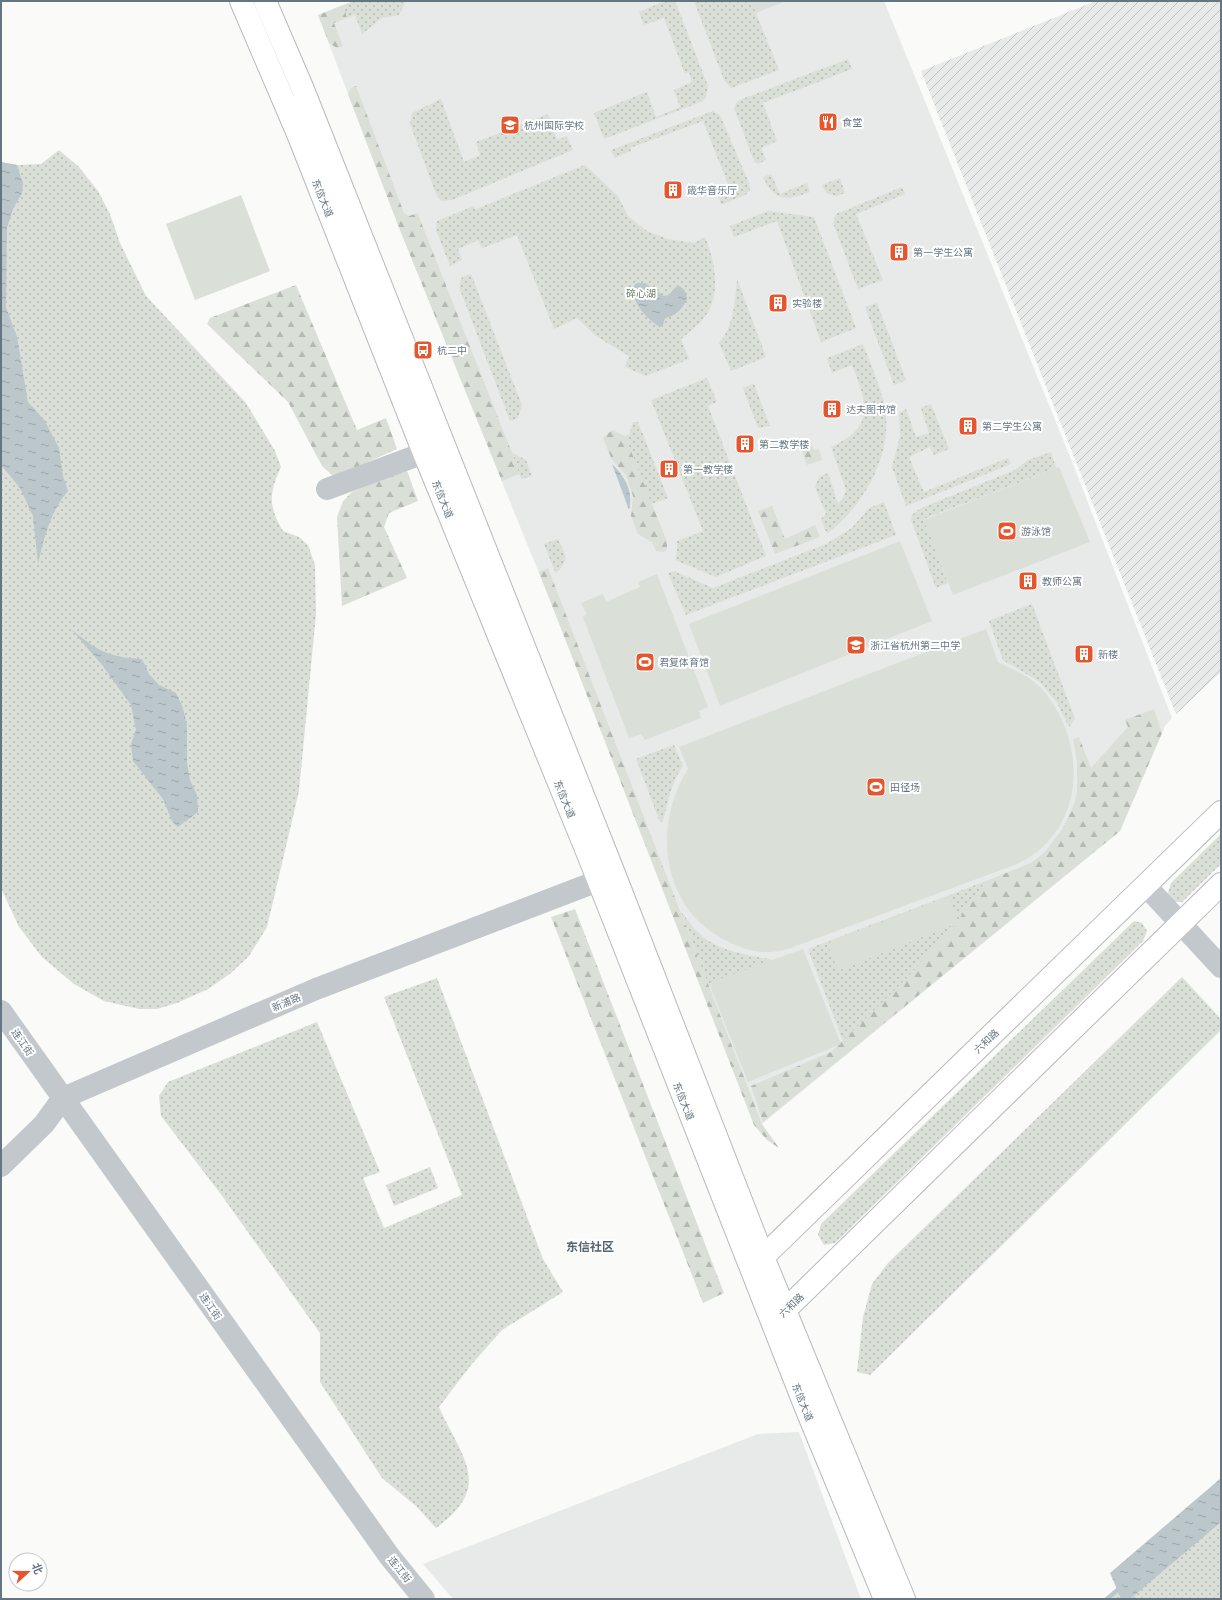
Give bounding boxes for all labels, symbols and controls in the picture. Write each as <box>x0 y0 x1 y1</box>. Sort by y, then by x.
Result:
restaurant icon: 食堂 <box>817 111 839 133</box>
school or university icon: 杭州国际学校 <box>499 114 521 136</box>
place label: 食堂 <box>842 116 862 129</box>
place label: 杭州国际学校 <box>524 119 584 132</box>
street label: 东信大道 <box>309 177 336 219</box>
building icon: 箴华音乐厅 <box>662 179 684 201</box>
place label: 箴华音乐厅 <box>687 184 737 197</box>
building icon: 第一学生公寓 <box>888 241 910 263</box>
place label: 第一学生公寓 <box>913 246 973 259</box>
park label: 碎心湖 <box>626 287 656 300</box>
building icon: 实验楼 <box>767 292 789 314</box>
place label: 实验楼 <box>792 297 822 310</box>
bus stop icon: 杭二中 <box>412 339 434 361</box>
place label: 杭二中 <box>437 344 467 357</box>
building icon: 达夫图书馆 <box>821 398 843 420</box>
place label: 达夫图书馆 <box>846 403 896 416</box>
building icon: 第二学生公寓 <box>957 415 979 437</box>
place label: 第二学生公寓 <box>982 420 1042 433</box>
building icon: 第二教学楼 <box>734 433 756 455</box>
place label: 第二教学楼 <box>759 438 809 451</box>
building icon: 第一教学楼 <box>658 458 680 480</box>
place label: 第一教学楼 <box>683 463 733 476</box>
street label: 东信大道 <box>429 478 456 520</box>
sports icon: 游泳馆 <box>996 520 1018 542</box>
place label: 游泳馆 <box>1021 525 1051 538</box>
building icon: 教师公寓 <box>1017 570 1039 592</box>
place label: 教师公寓 <box>1042 575 1082 588</box>
school or university icon: 浙江省杭州第二中学 <box>845 634 867 656</box>
place label: 浙江省杭州第二中学 <box>870 639 960 652</box>
building icon: 新楼 <box>1073 643 1095 665</box>
place label: 新楼 <box>1098 648 1118 661</box>
sports icon: 君复体育馆 <box>634 651 656 673</box>
place label: 君复体育馆 <box>659 656 709 669</box>
sports icon: 田径场 <box>865 776 887 798</box>
street label: 东信大道 <box>551 778 578 820</box>
place label: 田径场 <box>890 781 920 794</box>
street label: 新浦路 <box>270 991 303 1014</box>
street label: 连江街 <box>9 1026 37 1058</box>
street label: 六和路 <box>971 1026 1002 1056</box>
street label: 东信大道 <box>670 1080 697 1122</box>
district label: 东信社区 <box>566 1239 614 1254</box>
street label: 连江街 <box>197 1290 225 1322</box>
street label: 六和路 <box>776 1290 807 1320</box>
street label: 东信大道 <box>789 1381 816 1423</box>
north arrow <box>8 1552 48 1592</box>
street label: 连江街 <box>385 1554 414 1585</box>
text: 北 <box>29 1561 46 1576</box>

